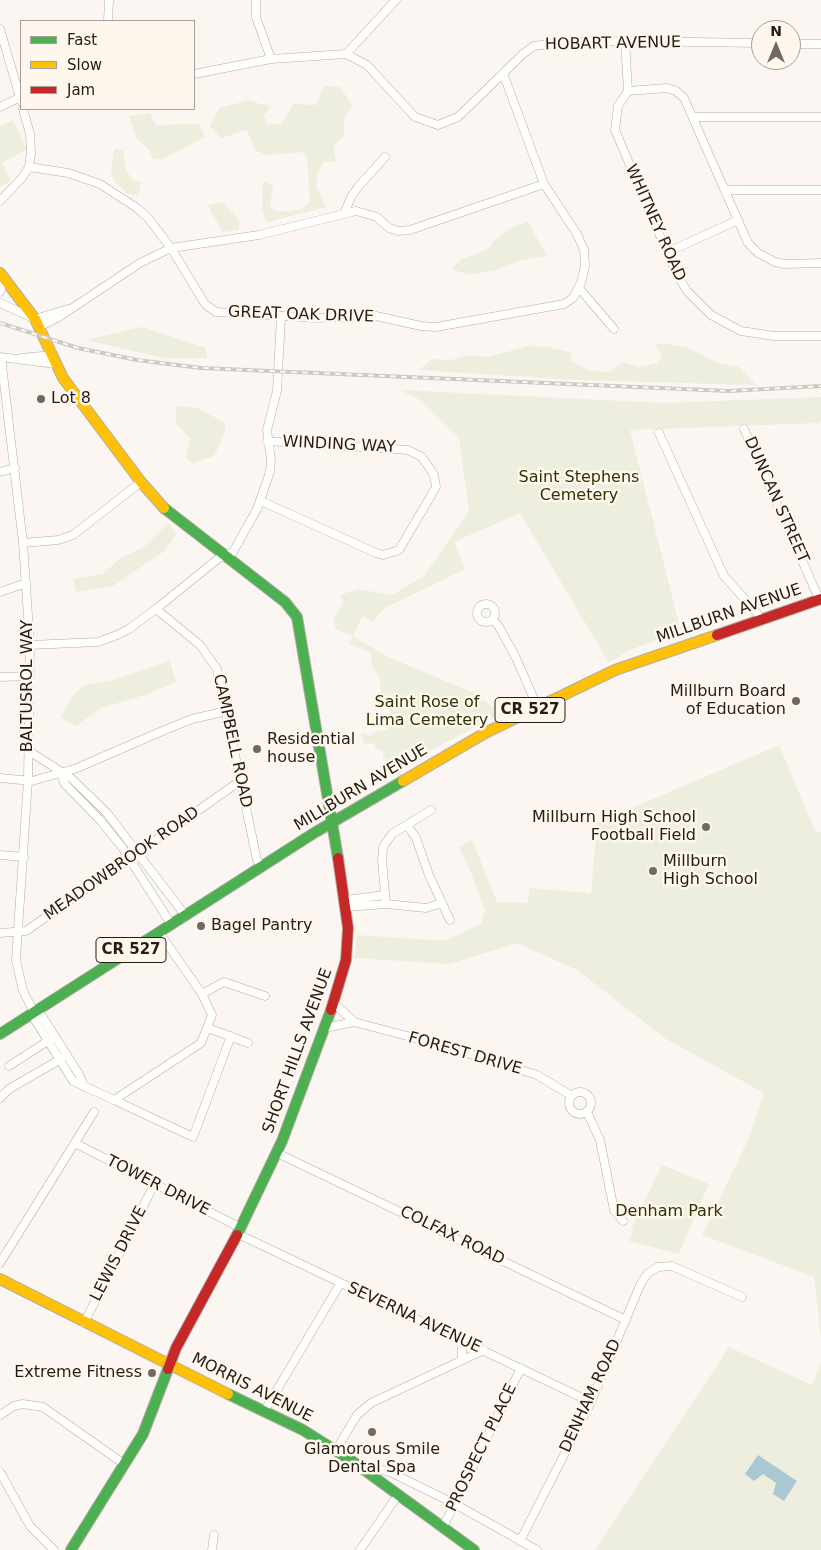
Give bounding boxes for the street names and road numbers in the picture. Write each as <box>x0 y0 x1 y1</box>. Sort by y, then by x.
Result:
street label: HOBART AVENUE <box>545 33 681 55</box>
street label: WHITNEY ROAD <box>621 162 689 284</box>
street label: GREAT OAK DRIVE <box>228 303 374 327</box>
street label: WINDING WAY <box>282 432 396 458</box>
street label: DUNCAN STREET <box>740 434 812 566</box>
street label: MILLBURN AVENUE <box>654 580 804 648</box>
street label: BALTUSROL WAY <box>18 620 38 752</box>
street label: CAMPBELL ROAD <box>208 672 256 810</box>
road number: CR 527 <box>495 698 565 722</box>
street label: MILLBURN AVENUE <box>291 741 431 835</box>
street label: MEADOWBROOK ROAD <box>41 803 203 925</box>
road number: CR 527 <box>96 938 166 962</box>
street label: SHORT HILLS AVENUE <box>259 966 337 1136</box>
street label: FOREST DRIVE <box>406 1029 524 1079</box>
street label: TOWER DRIVE <box>103 1152 213 1220</box>
street label: COLFAX ROAD <box>397 1202 507 1270</box>
street label: LEWIS DRIVE <box>87 1203 151 1305</box>
street label: SEVERNA AVENUE <box>344 1279 484 1357</box>
street label: DENHAM ROAD <box>556 1336 626 1456</box>
street label: MORRIS AVENUE <box>188 1349 316 1427</box>
street label: PROSPECT PLACE <box>443 1381 521 1515</box>

